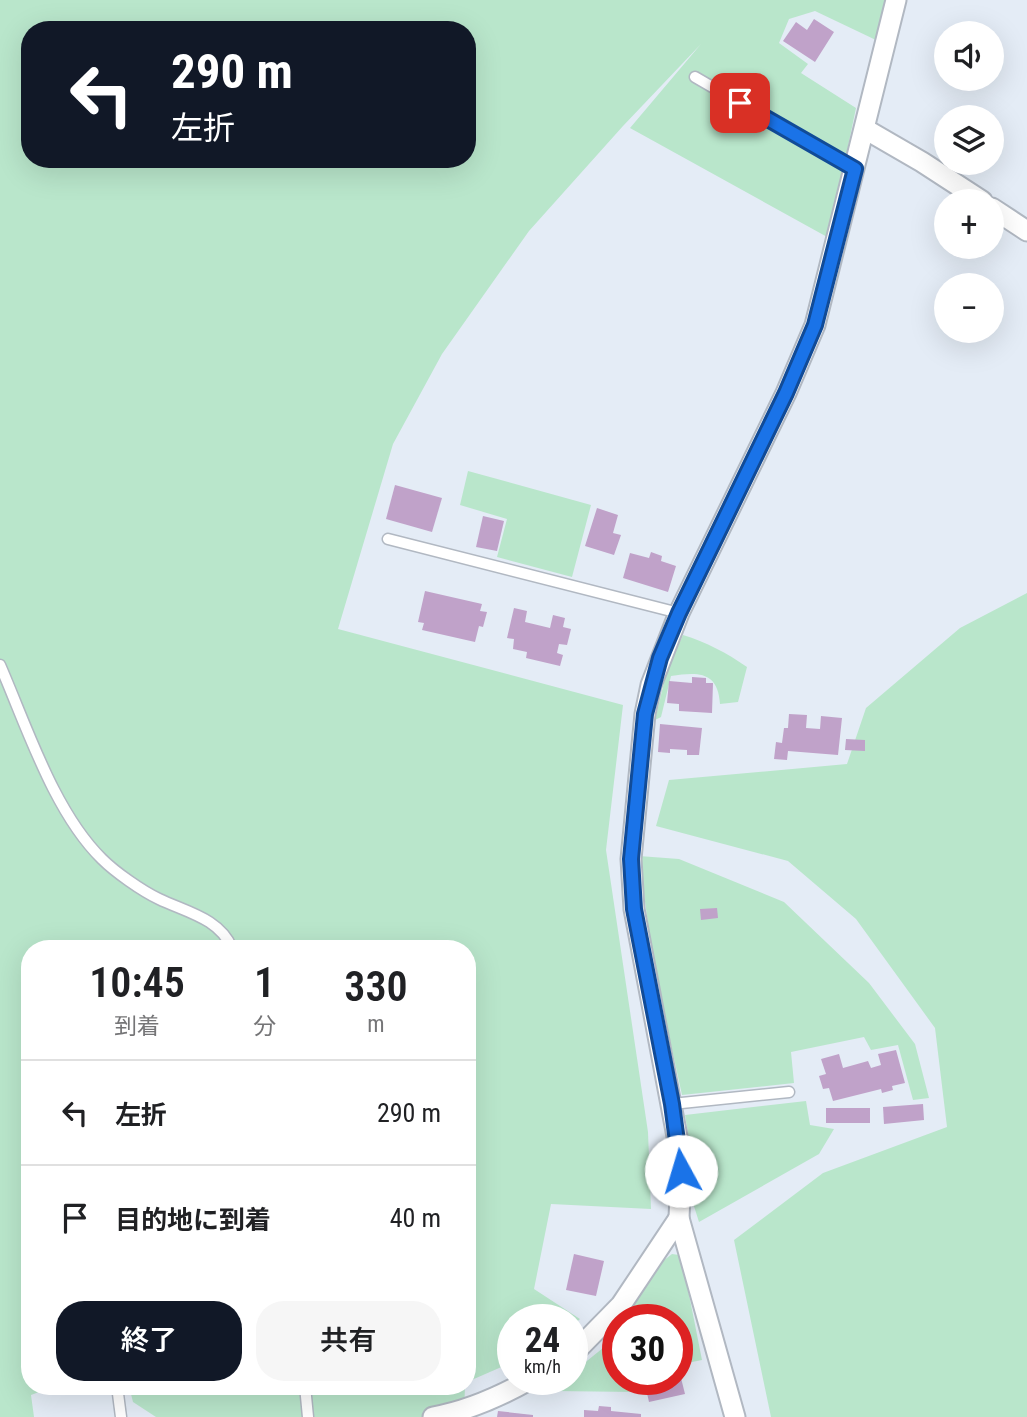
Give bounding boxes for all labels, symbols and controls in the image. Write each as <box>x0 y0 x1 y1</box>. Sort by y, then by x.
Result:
map controls <box>934 21 1004 343</box>
button: sound <box>934 21 1004 91</box>
text: 290 m <box>171 43 293 100</box>
icon: left <box>56 49 147 140</box>
pin <box>710 73 770 133</box>
icon: arrive <box>721 84 759 122</box>
button: layers <box>934 105 1004 175</box>
text: 左折 <box>171 109 235 147</box>
button: + <box>934 189 1004 259</box>
button: − <box>934 273 1004 343</box>
text: 10:45 <box>89 958 185 1007</box>
text: 1 <box>254 958 275 1007</box>
text: 330 <box>344 962 408 1011</box>
text: m <box>367 1011 385 1038</box>
text: 到着 <box>114 1013 160 1040</box>
text: 分 <box>253 1013 276 1040</box>
icon: left <box>56 1094 94 1132</box>
text: 290 m <box>377 1098 441 1128</box>
text: 左折 <box>115 1100 167 1130</box>
position arrow <box>644 1134 718 1208</box>
icon: arrive <box>56 1199 94 1237</box>
text: 40 m <box>390 1203 441 1233</box>
text: 目的地に到着 <box>115 1205 271 1235</box>
button: 終了 <box>56 1301 242 1381</box>
button: 共有 <box>256 1301 441 1381</box>
speed limit sign: 30 <box>602 1304 693 1395</box>
text: 24 <box>525 1320 560 1361</box>
text: km/h <box>524 1356 561 1377</box>

